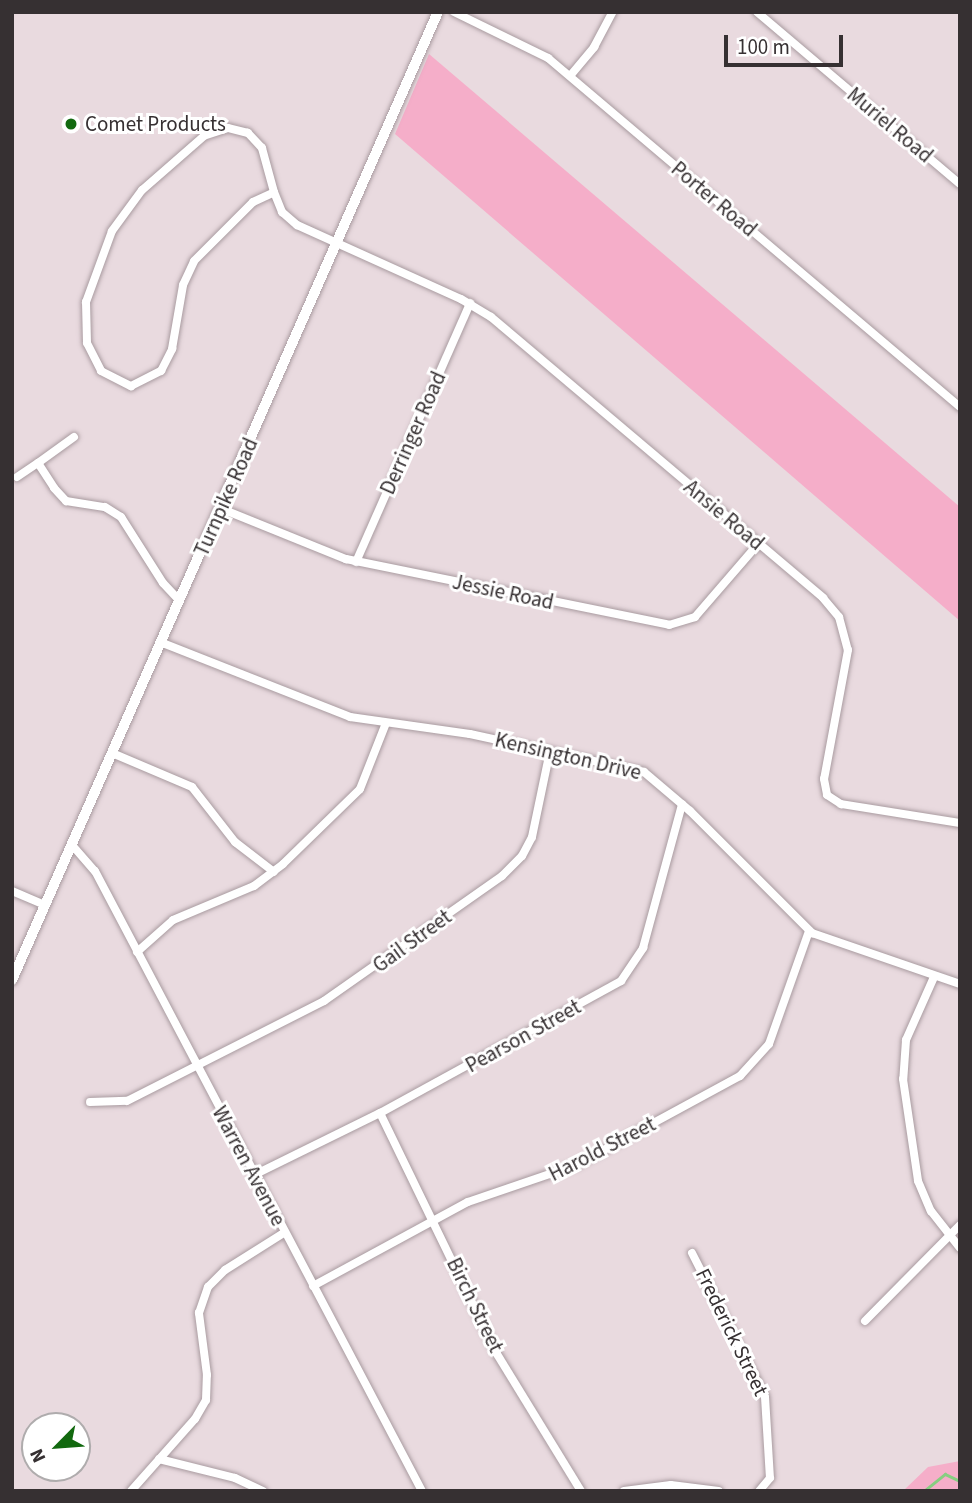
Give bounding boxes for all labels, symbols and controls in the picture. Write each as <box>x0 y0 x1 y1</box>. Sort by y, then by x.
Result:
scale bar <box>727 21 846 65</box>
text: 100 m <box>737 32 790 62</box>
street label: Muriel Road <box>842 82 938 168</box>
place label: Comet Products <box>85 111 226 137</box>
marker: Comet Products <box>63 116 79 132</box>
street label: Porter Road <box>666 156 762 242</box>
street label: Derringer Road <box>375 368 451 498</box>
street label: Turnpike Road <box>189 434 263 560</box>
street label: Ansie Road <box>679 474 769 556</box>
street label: Jessie Road <box>450 569 556 615</box>
street label: Kensington Drive <box>492 727 644 785</box>
street label: Gail Street <box>368 904 456 978</box>
street label: Pearson Street <box>461 994 585 1078</box>
street label: Warren Avenue <box>207 1102 291 1230</box>
street label: Harold Street <box>544 1111 660 1187</box>
street label: Birch Street <box>441 1253 509 1357</box>
street label: Frederick Street <box>690 1264 774 1400</box>
north arrow <box>21 1412 91 1482</box>
text: N <box>23 1444 53 1467</box>

